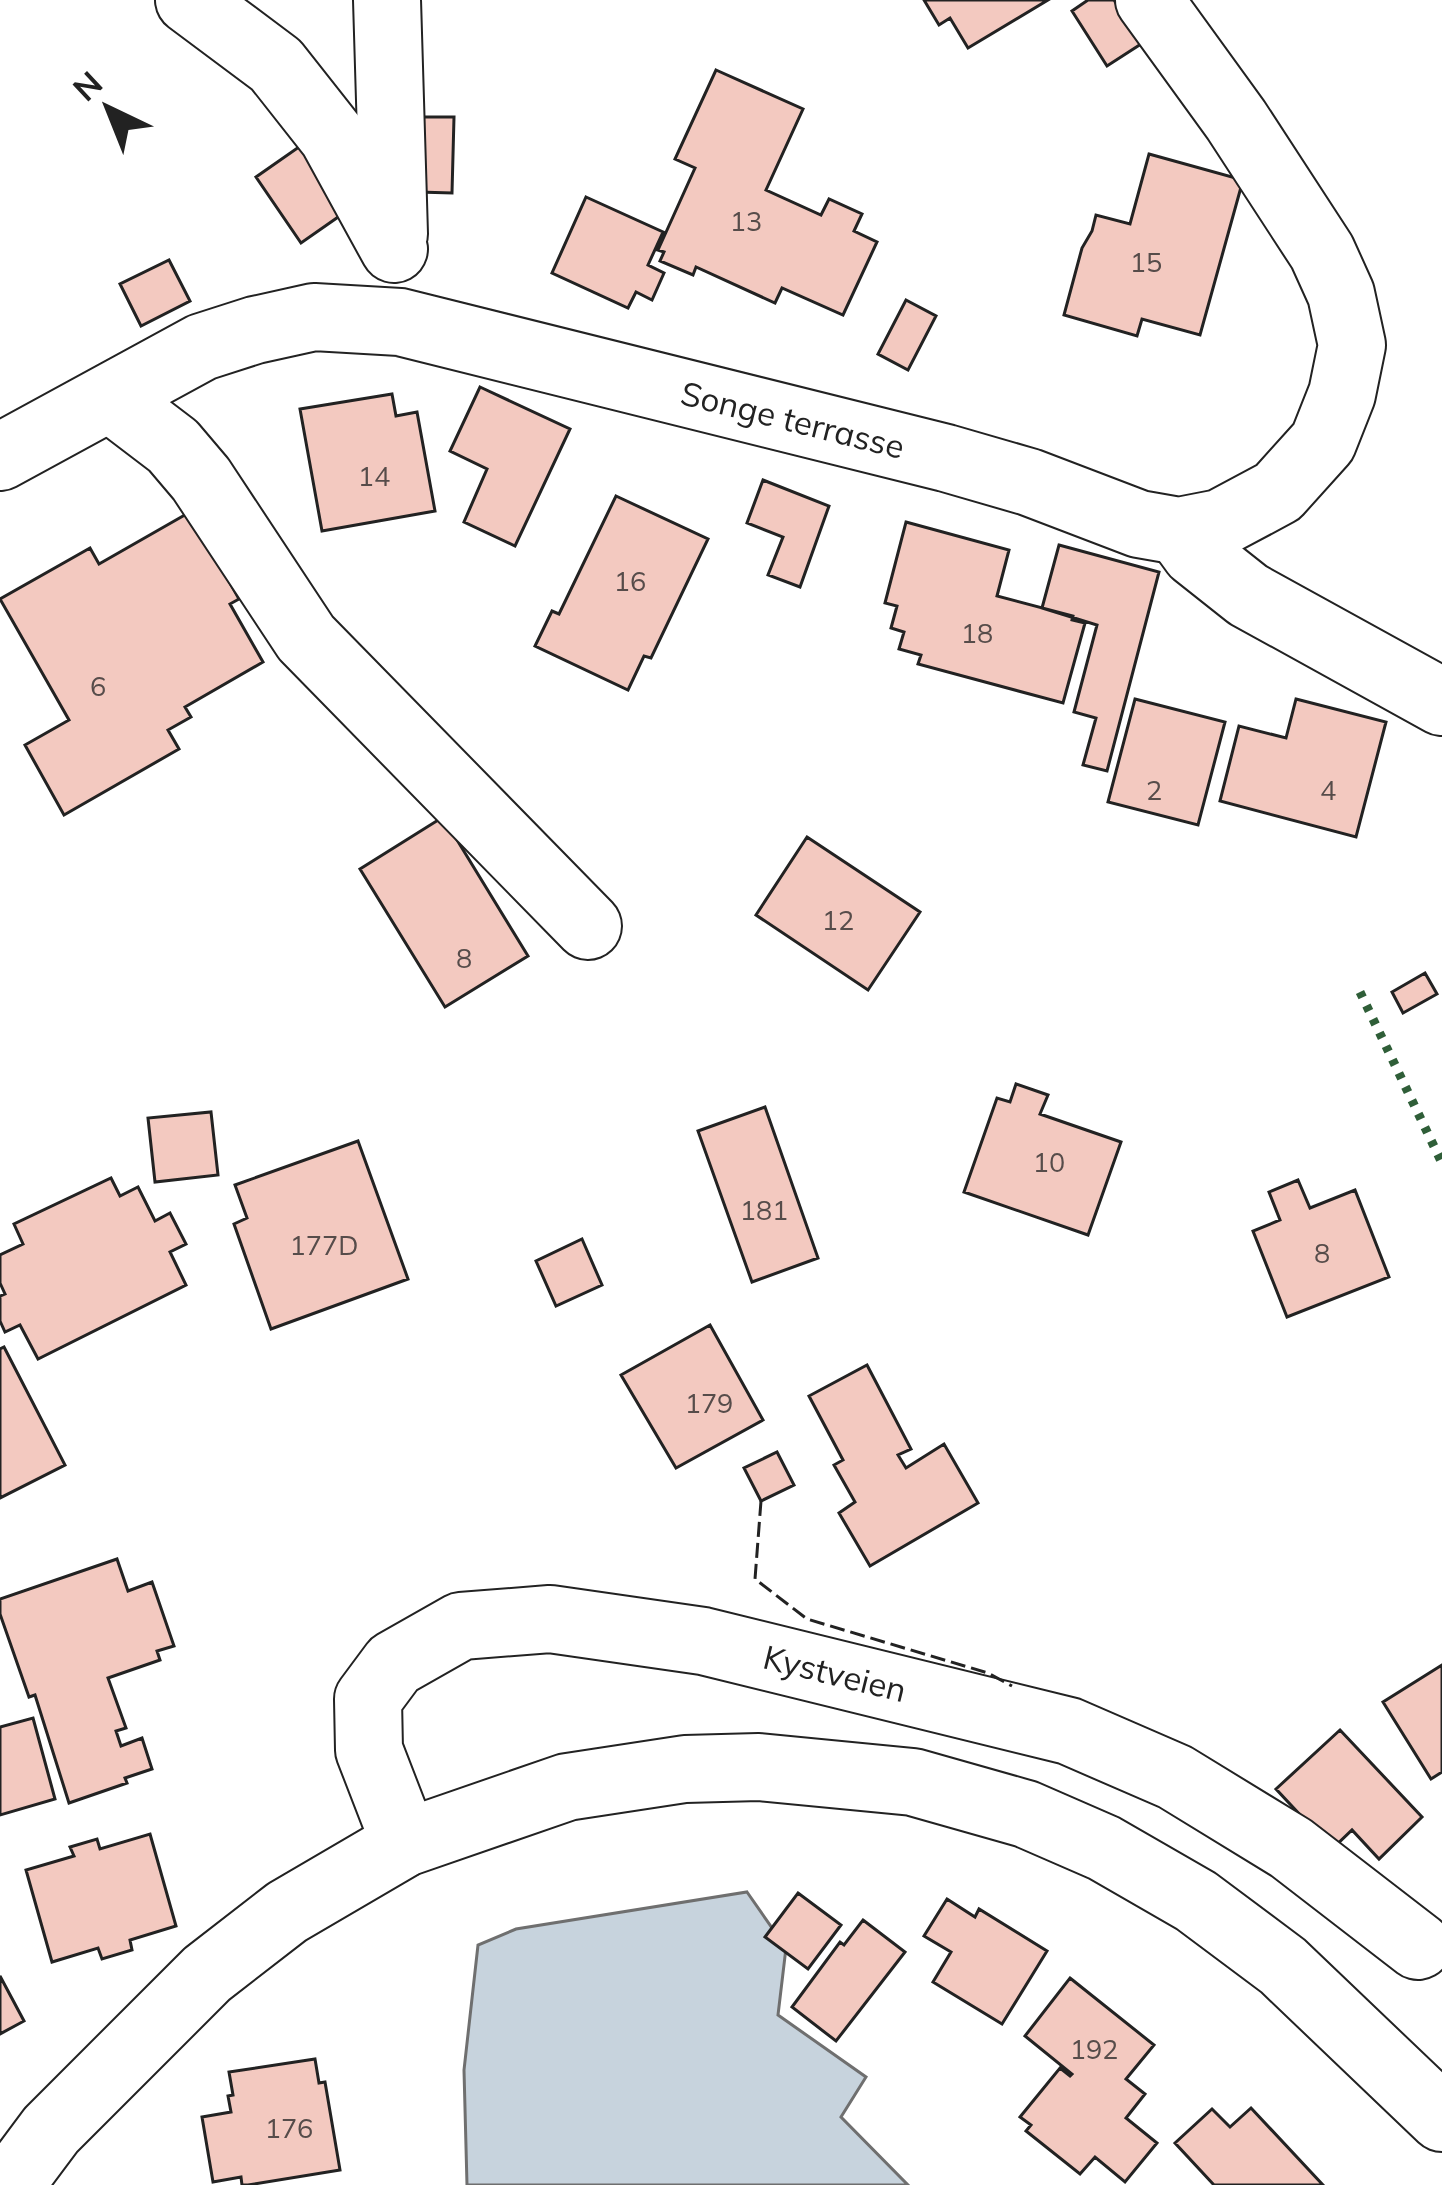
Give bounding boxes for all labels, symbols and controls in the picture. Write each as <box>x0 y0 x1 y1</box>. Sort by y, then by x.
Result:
north arrow <box>48 48 168 168</box>
text: N <box>64 62 110 109</box>
house number: 13 <box>730 204 762 238</box>
house number: 15 <box>1130 245 1162 279</box>
street label: Songe terrasse <box>677 372 909 467</box>
house number: 14 <box>358 459 390 493</box>
house number: 16 <box>614 564 646 598</box>
house number: 18 <box>961 616 993 650</box>
house number: 6 <box>90 669 106 703</box>
house number: 2 <box>1146 773 1162 807</box>
house number: 4 <box>1320 773 1336 807</box>
house number: 12 <box>822 903 854 937</box>
house number: 8 <box>456 941 472 975</box>
house number: 10 <box>1033 1145 1065 1179</box>
house number: 181 <box>740 1193 788 1227</box>
house number: 177D <box>290 1228 358 1262</box>
house number: 8 <box>1314 1236 1330 1270</box>
house number: 179 <box>685 1386 733 1420</box>
street label: Kystveien <box>759 1636 911 1710</box>
house number: 192 <box>1070 2032 1118 2066</box>
house number: 176 <box>265 2111 313 2145</box>

